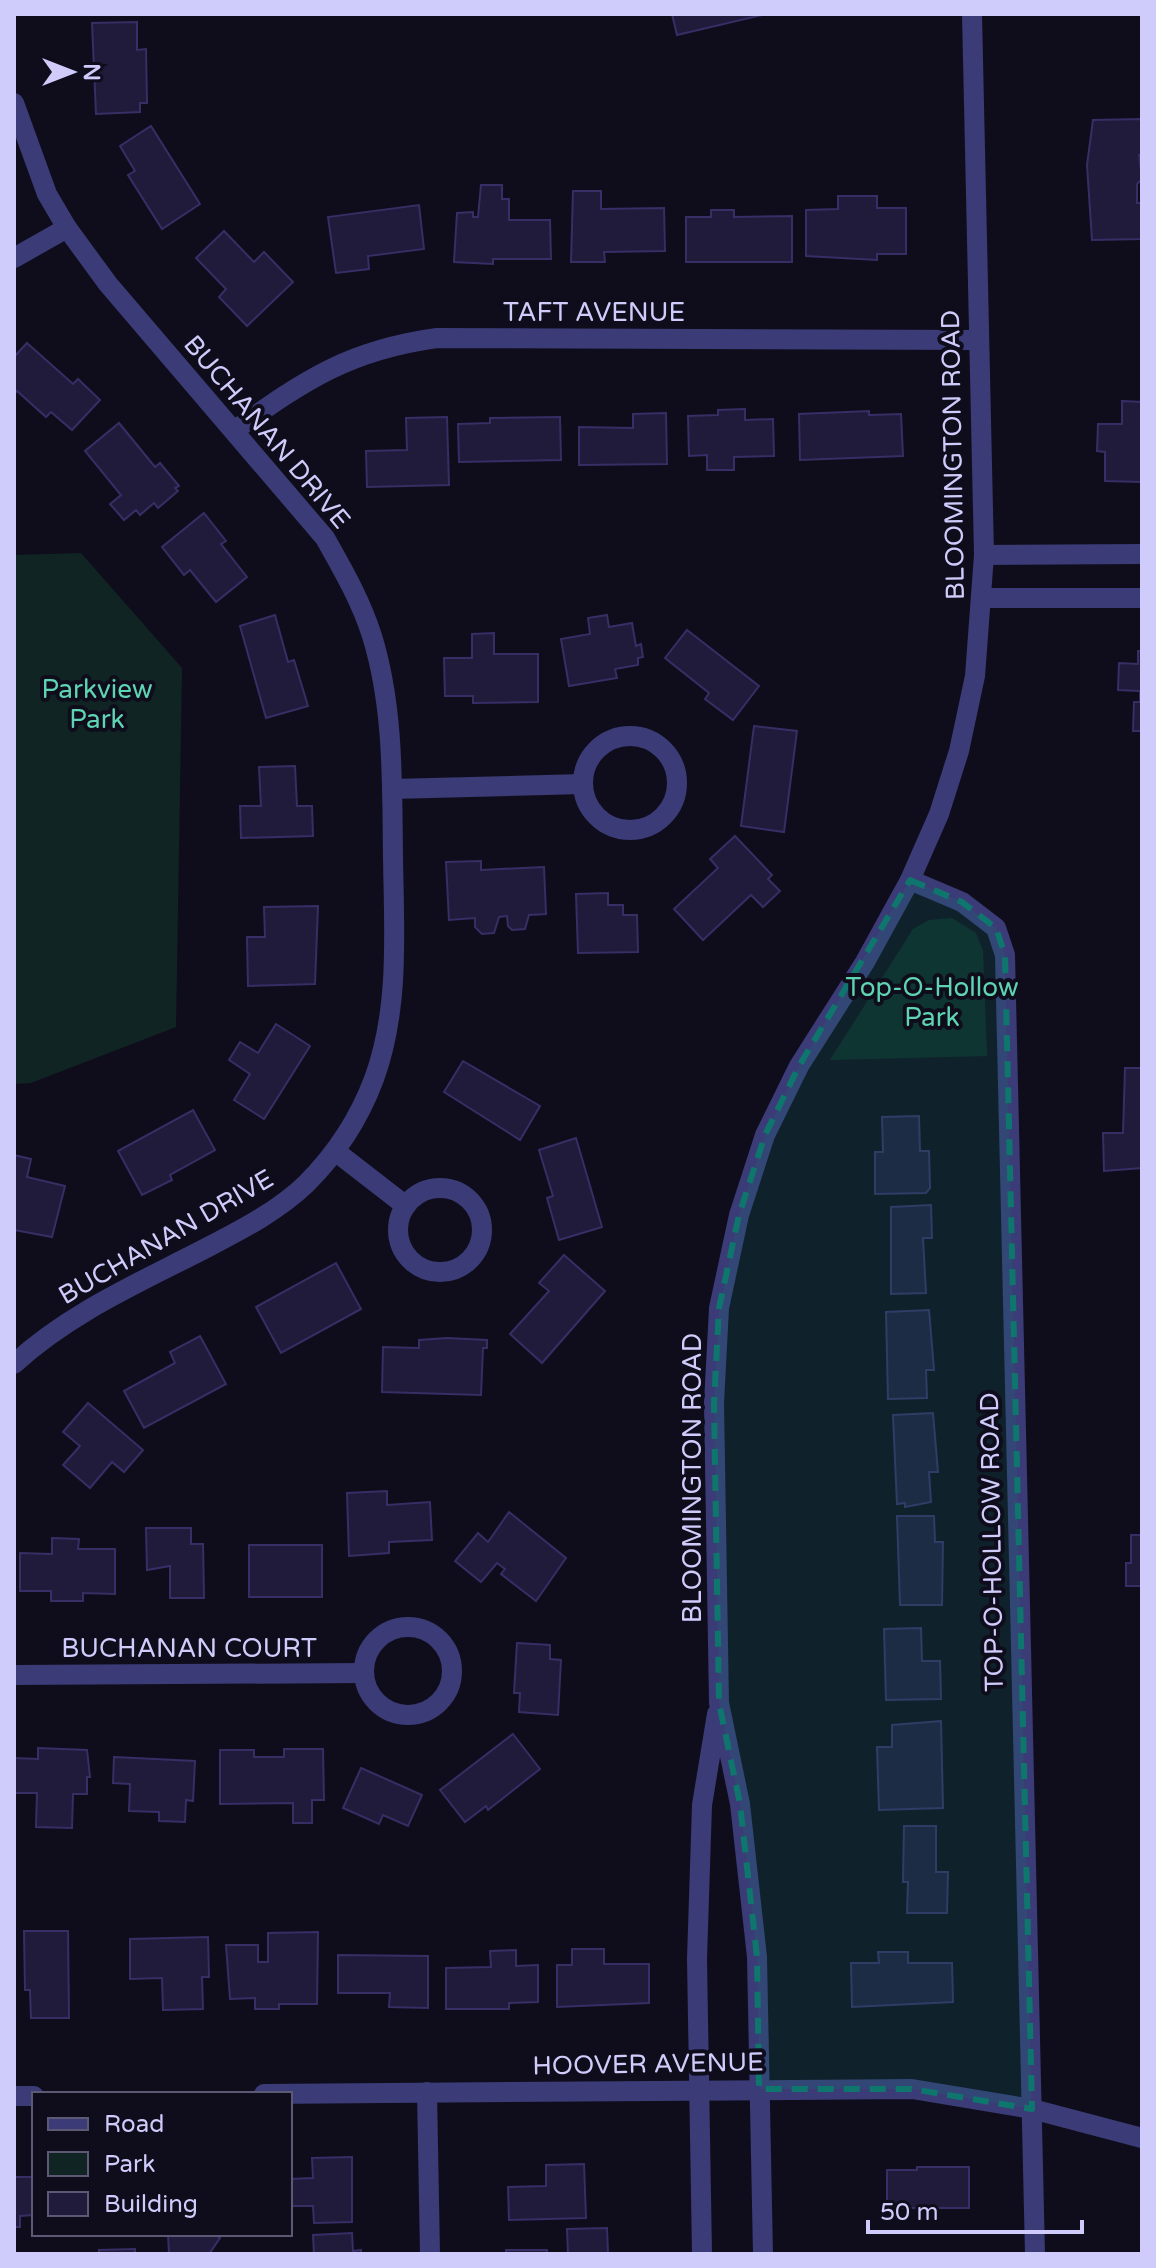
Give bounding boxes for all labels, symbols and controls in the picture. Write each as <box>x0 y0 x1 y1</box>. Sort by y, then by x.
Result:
north arrow <box>32 32 112 112</box>
text: N <box>78 63 104 81</box>
street label: TAFT AVENUE <box>503 297 685 328</box>
street label: BLOOMINGTON ROAD <box>935 310 971 600</box>
street label: BUCHANAN DRIVE <box>177 329 357 535</box>
park label: Parkview Park <box>42 674 152 735</box>
park label: Top-O-Hollow Park <box>846 972 1018 1033</box>
street label: BUCHANAN DRIVE <box>53 1163 279 1311</box>
street label: BLOOMINGTON ROAD <box>677 1333 708 1623</box>
street label: TOP-O-HOLLOW ROAD <box>974 1392 1010 1692</box>
street label: BUCHANAN COURT <box>61 1633 317 1664</box>
street label: HOOVER AVENUE <box>532 2046 764 2082</box>
legend <box>32 2092 292 2236</box>
text: Road <box>104 2110 164 2139</box>
text: Park <box>104 2150 155 2179</box>
scale bar <box>868 2184 1082 2234</box>
text: Building <box>104 2190 198 2219</box>
text: 50 m <box>880 2198 938 2227</box>

